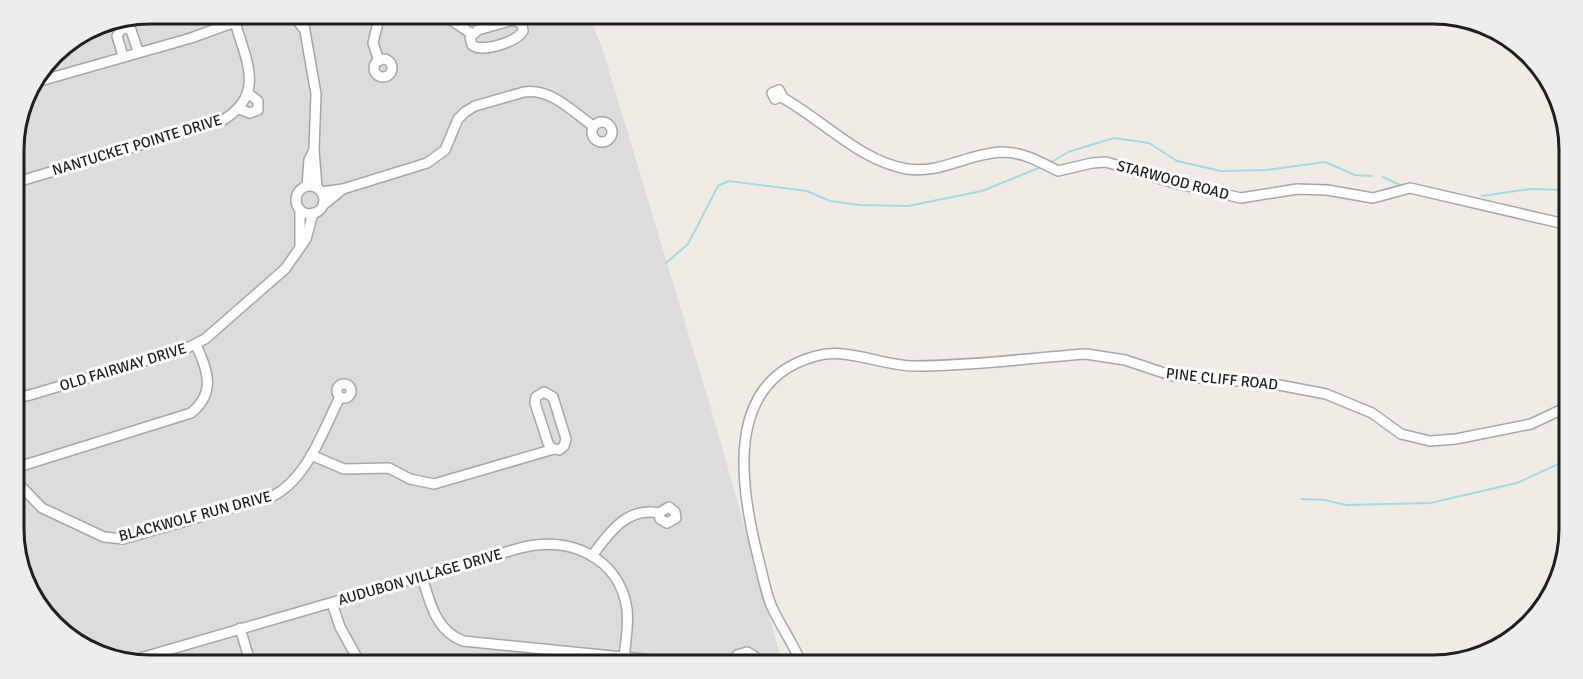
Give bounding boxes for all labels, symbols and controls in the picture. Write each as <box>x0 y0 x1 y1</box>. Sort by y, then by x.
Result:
street label: NANTUCKET POINTE DRIVE <box>50 111 224 179</box>
street label: STARWOOD ROAD <box>1115 156 1231 204</box>
street label: OLD FAIRWAY DRIVE <box>57 339 189 395</box>
street label: PINE CLIFF ROAD <box>1165 364 1279 394</box>
street label: BLACKWOLF RUN DRIVE <box>117 487 273 545</box>
street label: AUDUBON VILLAGE DRIVE <box>336 545 504 609</box>

